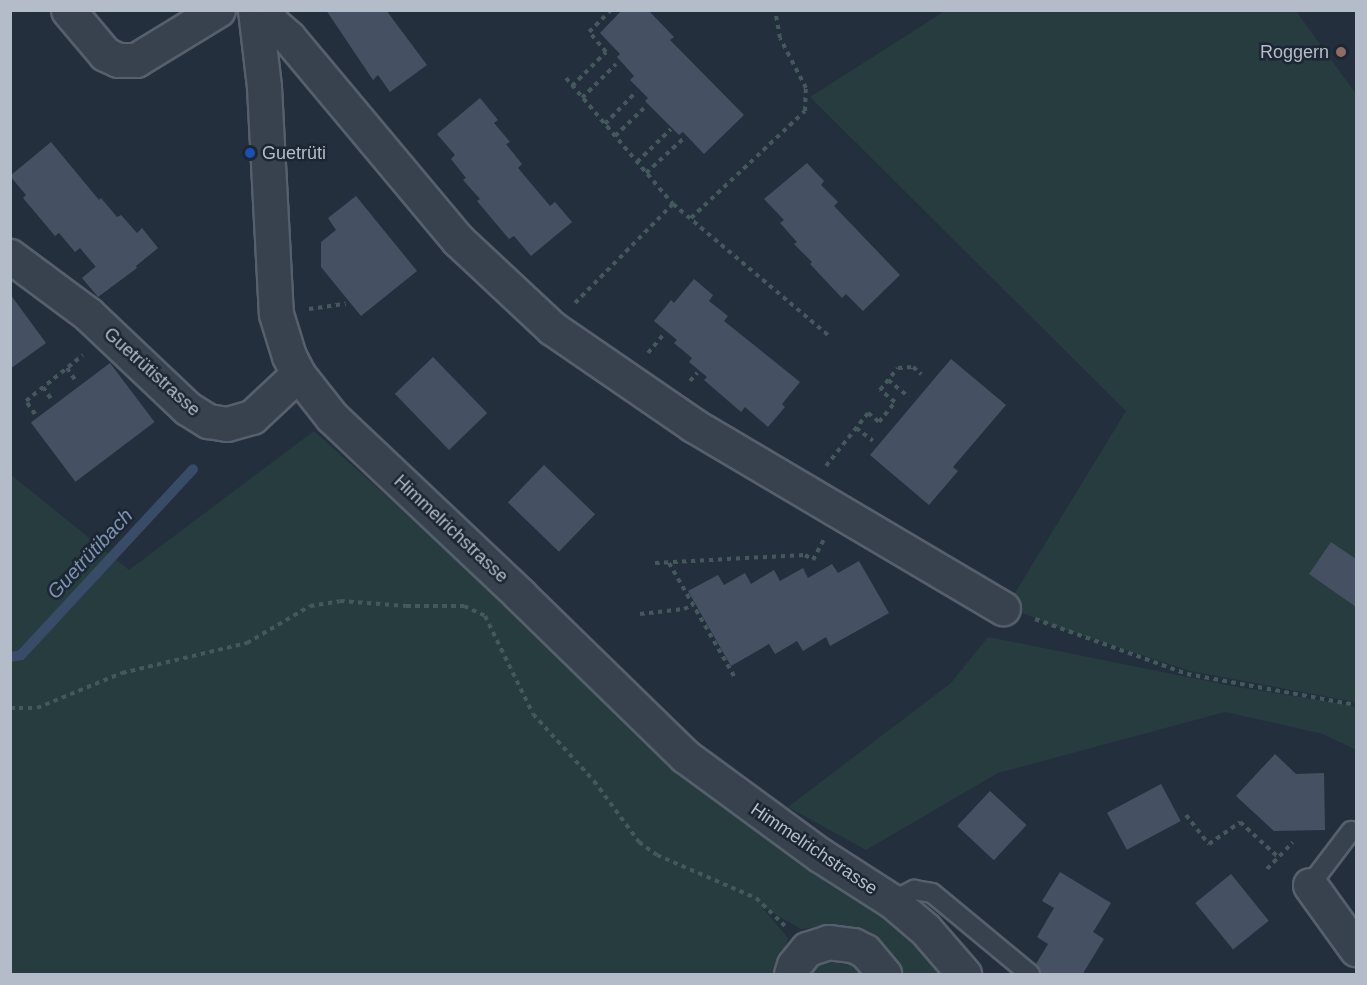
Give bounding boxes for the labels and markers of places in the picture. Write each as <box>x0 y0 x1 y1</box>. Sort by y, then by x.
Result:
place label: Roggern <box>1260 41 1329 63</box>
marker: Roggern <box>1334 45 1348 59</box>
place label: Guetrüti <box>262 142 326 164</box>
marker: Guetrüti <box>243 146 257 160</box>

